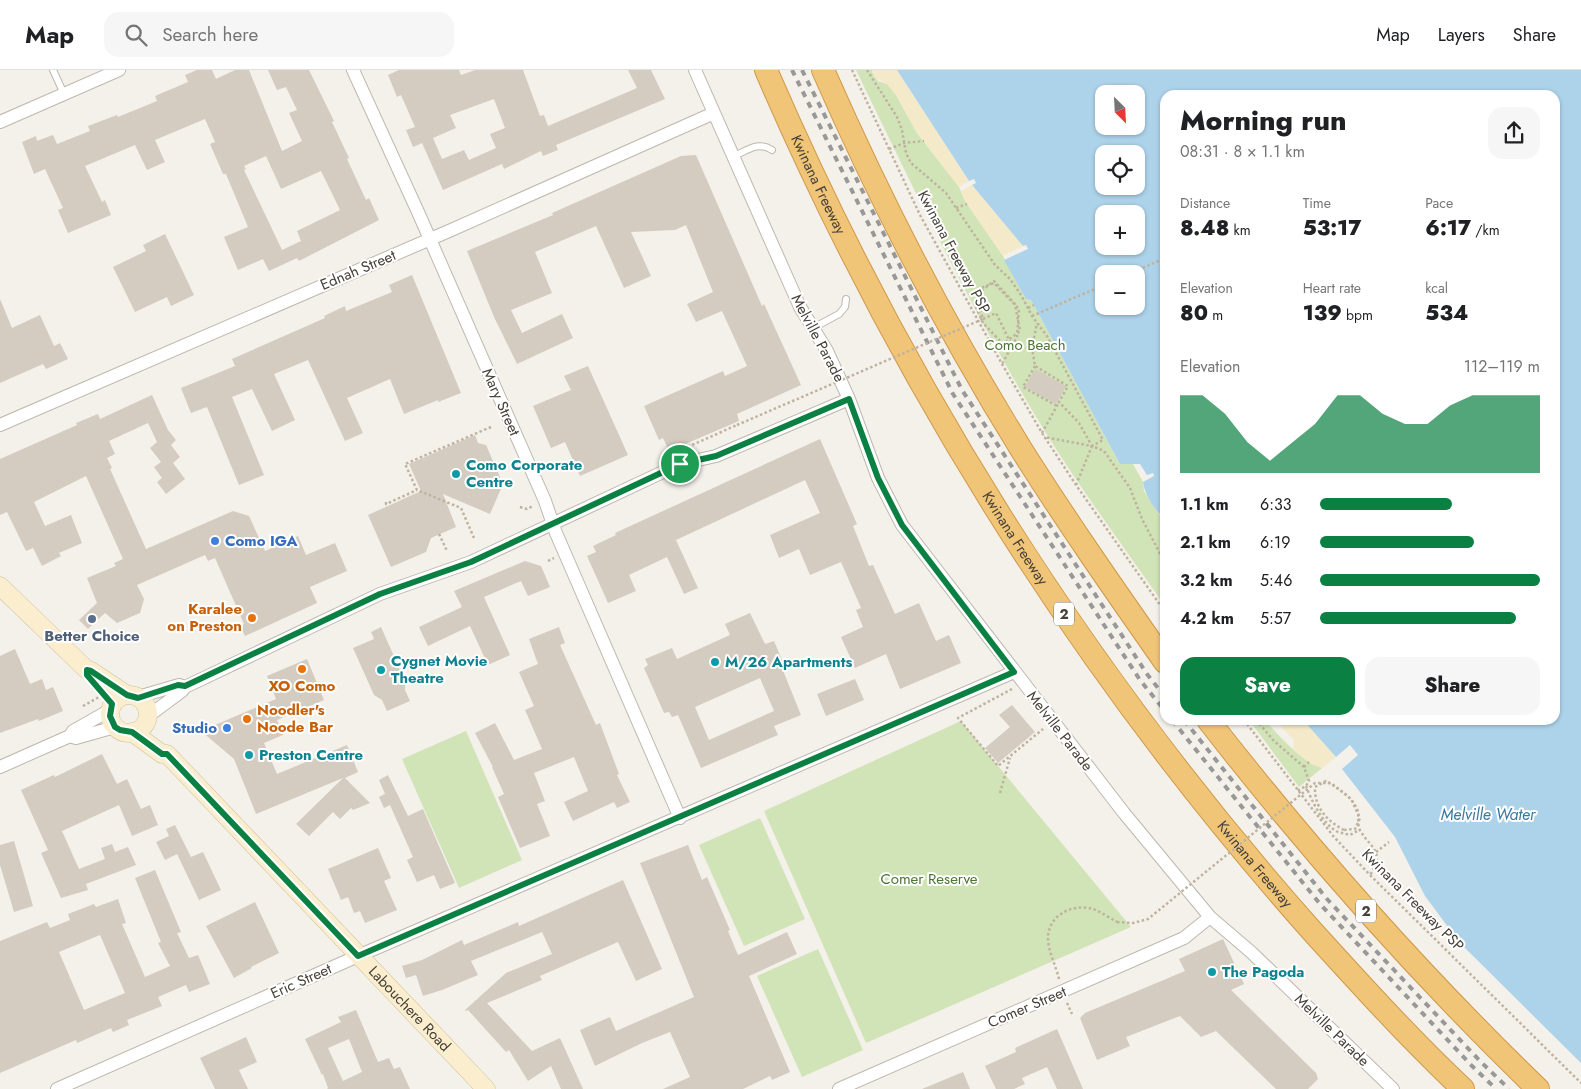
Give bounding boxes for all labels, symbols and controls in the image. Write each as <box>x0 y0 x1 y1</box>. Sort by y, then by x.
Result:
search box <box>104 12 454 57</box>
text: Map <box>25 17 74 52</box>
icon: search <box>122 21 150 49</box>
text: Search here <box>162 21 258 48</box>
text: Map <box>1376 22 1410 48</box>
text: Layers <box>1438 22 1485 48</box>
text: Share <box>1513 22 1556 48</box>
north arrow <box>1095 85 1145 135</box>
map controls <box>1095 85 1145 315</box>
text: Morning run <box>1180 100 1346 141</box>
button: share <box>1488 107 1540 159</box>
street label: Kwinana Freeway <box>785 131 852 238</box>
text: 08:31 · 8 × 1.1 km <box>1180 140 1305 163</box>
button: locate <box>1095 145 1145 195</box>
street label: Kwinana Freeway PSP <box>912 186 996 318</box>
text: Distance <box>1180 193 1230 213</box>
text: Time <box>1303 193 1331 213</box>
text: Pace <box>1425 193 1453 213</box>
button: + <box>1095 205 1145 255</box>
text: 8.48 <box>1180 213 1229 243</box>
text: 53:17 <box>1303 213 1361 243</box>
text: 6:17 <box>1425 213 1471 243</box>
text: km <box>1229 220 1251 240</box>
text: /km <box>1471 220 1500 240</box>
street label: Ednah Street <box>317 244 400 296</box>
button: − <box>1095 265 1145 315</box>
text: Elevation <box>1180 278 1233 298</box>
text: Heart rate <box>1303 278 1361 298</box>
text: kcal <box>1425 278 1448 298</box>
street label: Melville Parade <box>786 290 851 386</box>
text: 80 <box>1180 298 1208 328</box>
text: 139 <box>1303 298 1342 328</box>
text: 534 <box>1425 298 1468 328</box>
text: m <box>1208 305 1223 325</box>
text: bpm <box>1342 305 1373 325</box>
park label: Como Beach <box>984 334 1066 356</box>
text: Elevation <box>1180 355 1240 378</box>
text: 112–119 m <box>1464 355 1540 378</box>
street label: Mary Street <box>476 365 526 440</box>
pin <box>659 443 701 485</box>
icon: arrive <box>666 450 694 478</box>
place label: Como Corporate Centre <box>466 454 583 493</box>
marker: Como Corporate Centre <box>450 468 462 480</box>
street label: Kwinana Freeway <box>977 487 1054 590</box>
text: 1.1 km <box>1180 493 1229 516</box>
text: 6:33 <box>1260 493 1292 516</box>
place label: Como IGA <box>225 530 299 552</box>
text: 2.1 km <box>1180 531 1231 554</box>
text: 6:19 <box>1260 531 1290 554</box>
marker: Como IGA <box>209 535 221 547</box>
text: 3.2 km <box>1180 569 1233 592</box>
text: 5:46 <box>1260 569 1292 592</box>
place label: Karalee on Preston <box>167 598 242 637</box>
road number: 2 <box>1054 602 1074 626</box>
text: 4.2 km <box>1180 607 1234 630</box>
text: 5:57 <box>1260 607 1291 630</box>
marker: Karalee on Preston <box>246 612 258 624</box>
marker: Better Choice <box>86 613 98 625</box>
place label: Better Choice <box>44 625 140 647</box>
place label: Cygnet Movie Theatre <box>391 650 488 689</box>
place label: M/26 Apartments <box>725 651 852 673</box>
marker: M/26 Apartments <box>709 656 721 668</box>
button: Save <box>1180 657 1355 715</box>
button: Share <box>1365 657 1540 715</box>
marker: XO Como <box>296 663 308 675</box>
marker: Cygnet Movie Theatre <box>375 664 387 676</box>
place label: XO Como <box>269 675 336 697</box>
street label: Melville Parade <box>1022 686 1099 776</box>
place label: Noodler's Noode Bar <box>257 699 334 738</box>
marker: Noodler's Noode Bar <box>241 713 253 725</box>
place label: Studio <box>172 717 217 739</box>
marker: Studio <box>221 722 233 734</box>
place label: Preston Centre <box>259 744 364 766</box>
marker: Preston Centre <box>243 749 255 761</box>
water label: Melville Water <box>1441 803 1537 826</box>
street label: Kwinana Freeway <box>1212 816 1298 913</box>
street label: Kwinana Freeway PSP <box>1357 844 1469 956</box>
park label: Comer Reserve <box>880 868 978 890</box>
road number: 2 <box>1356 899 1376 922</box>
street label: Eric Street <box>267 958 335 1004</box>
street label: Labouchere Road <box>363 961 456 1057</box>
place label: The Pagoda <box>1222 961 1304 983</box>
marker: The Pagoda <box>1206 966 1218 978</box>
street label: Comer Street <box>984 980 1070 1033</box>
street label: Melville Parade <box>1290 989 1375 1072</box>

